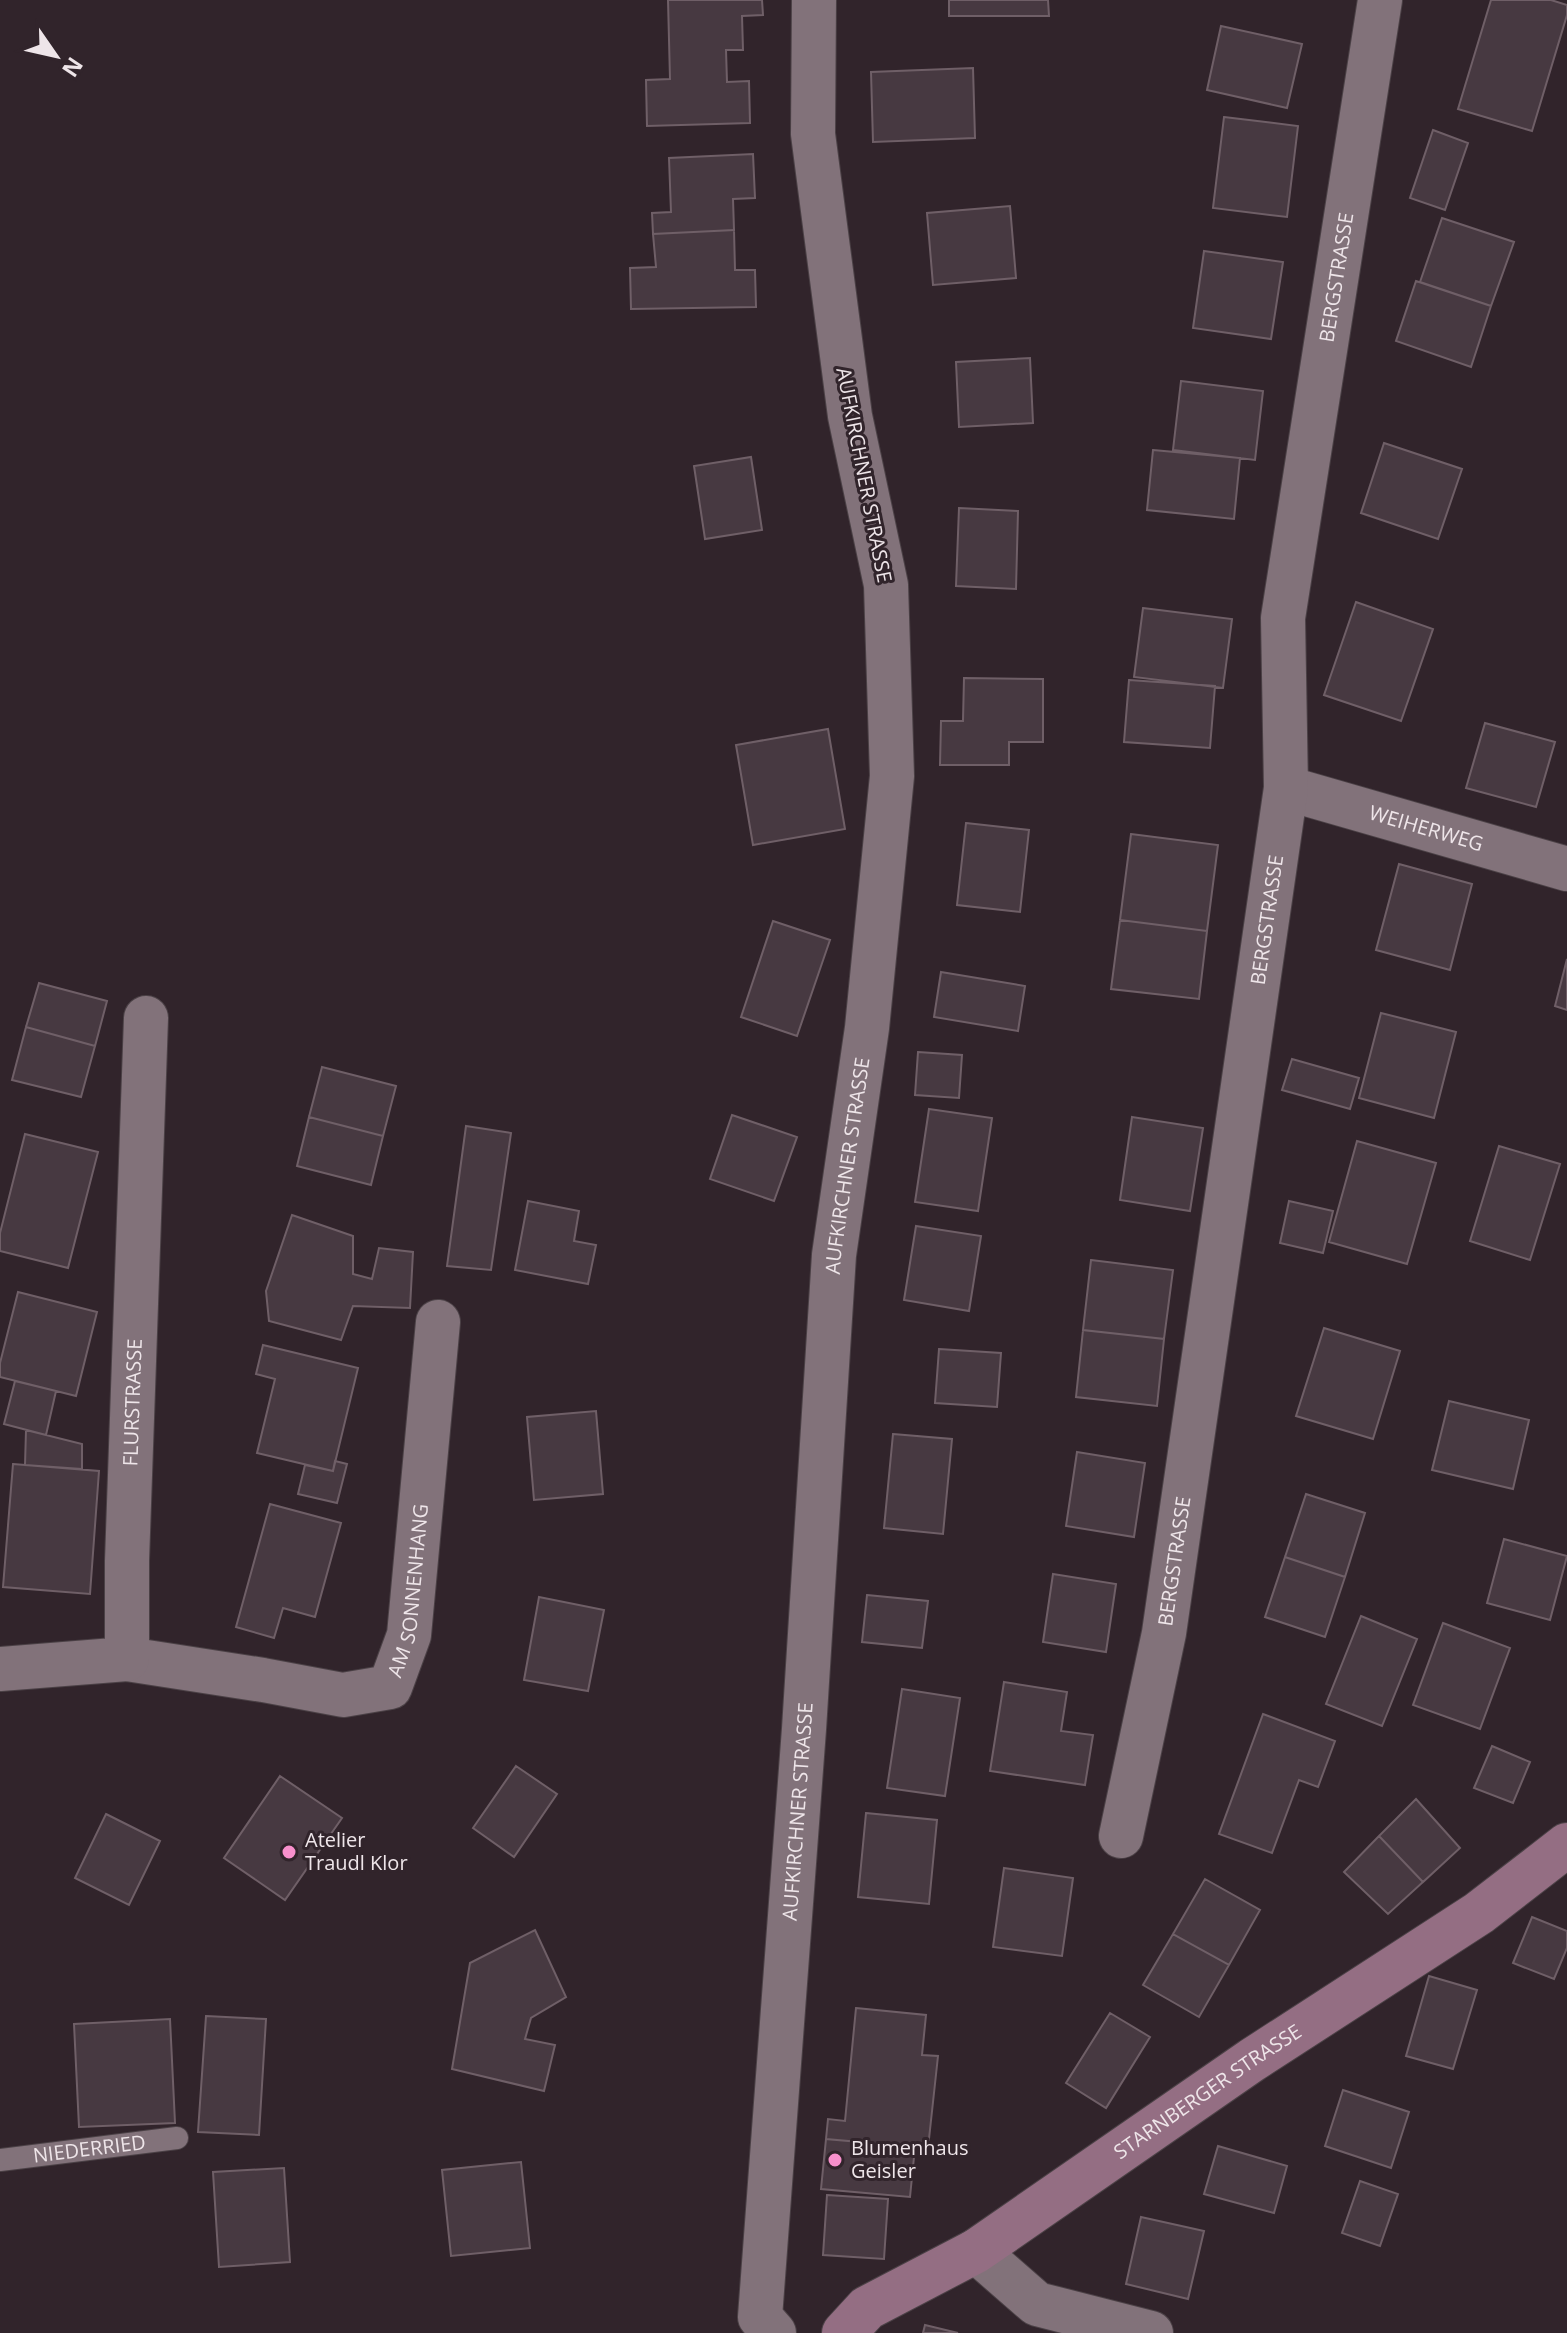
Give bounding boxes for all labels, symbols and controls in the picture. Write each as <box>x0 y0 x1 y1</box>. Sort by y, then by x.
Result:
north arrow <box>16 16 96 96</box>
text: N <box>56 52 91 84</box>
street label: BERGSTRASSE <box>1312 211 1359 344</box>
street label: AUFKIRCHNER STRASSE <box>830 365 899 585</box>
street label: WEIHERWEG <box>1366 799 1487 857</box>
street label: BERGSTRASSE <box>1244 853 1289 987</box>
street label: AUFKIRCHNER STRASSE <box>819 1055 876 1275</box>
street label: FLURSTRASSE <box>116 1338 148 1467</box>
street label: BERGSTRASSE <box>1151 1494 1197 1628</box>
street label: AM SONNENHANG <box>381 1502 434 1681</box>
street label: AUFKIRCHNER STRASSE <box>776 1702 819 1922</box>
place label: Atelier Traudl Klor <box>305 1826 408 1876</box>
marker: Atelier Traudl Klor <box>280 1843 298 1861</box>
street label: STARNBERGER STRASSE <box>1108 2018 1306 2165</box>
street label: NIEDERRIED <box>31 2128 147 2169</box>
place label: Blumenhaus Geisler <box>851 2134 968 2184</box>
marker: Blumenhaus Geisler <box>826 2151 844 2169</box>

